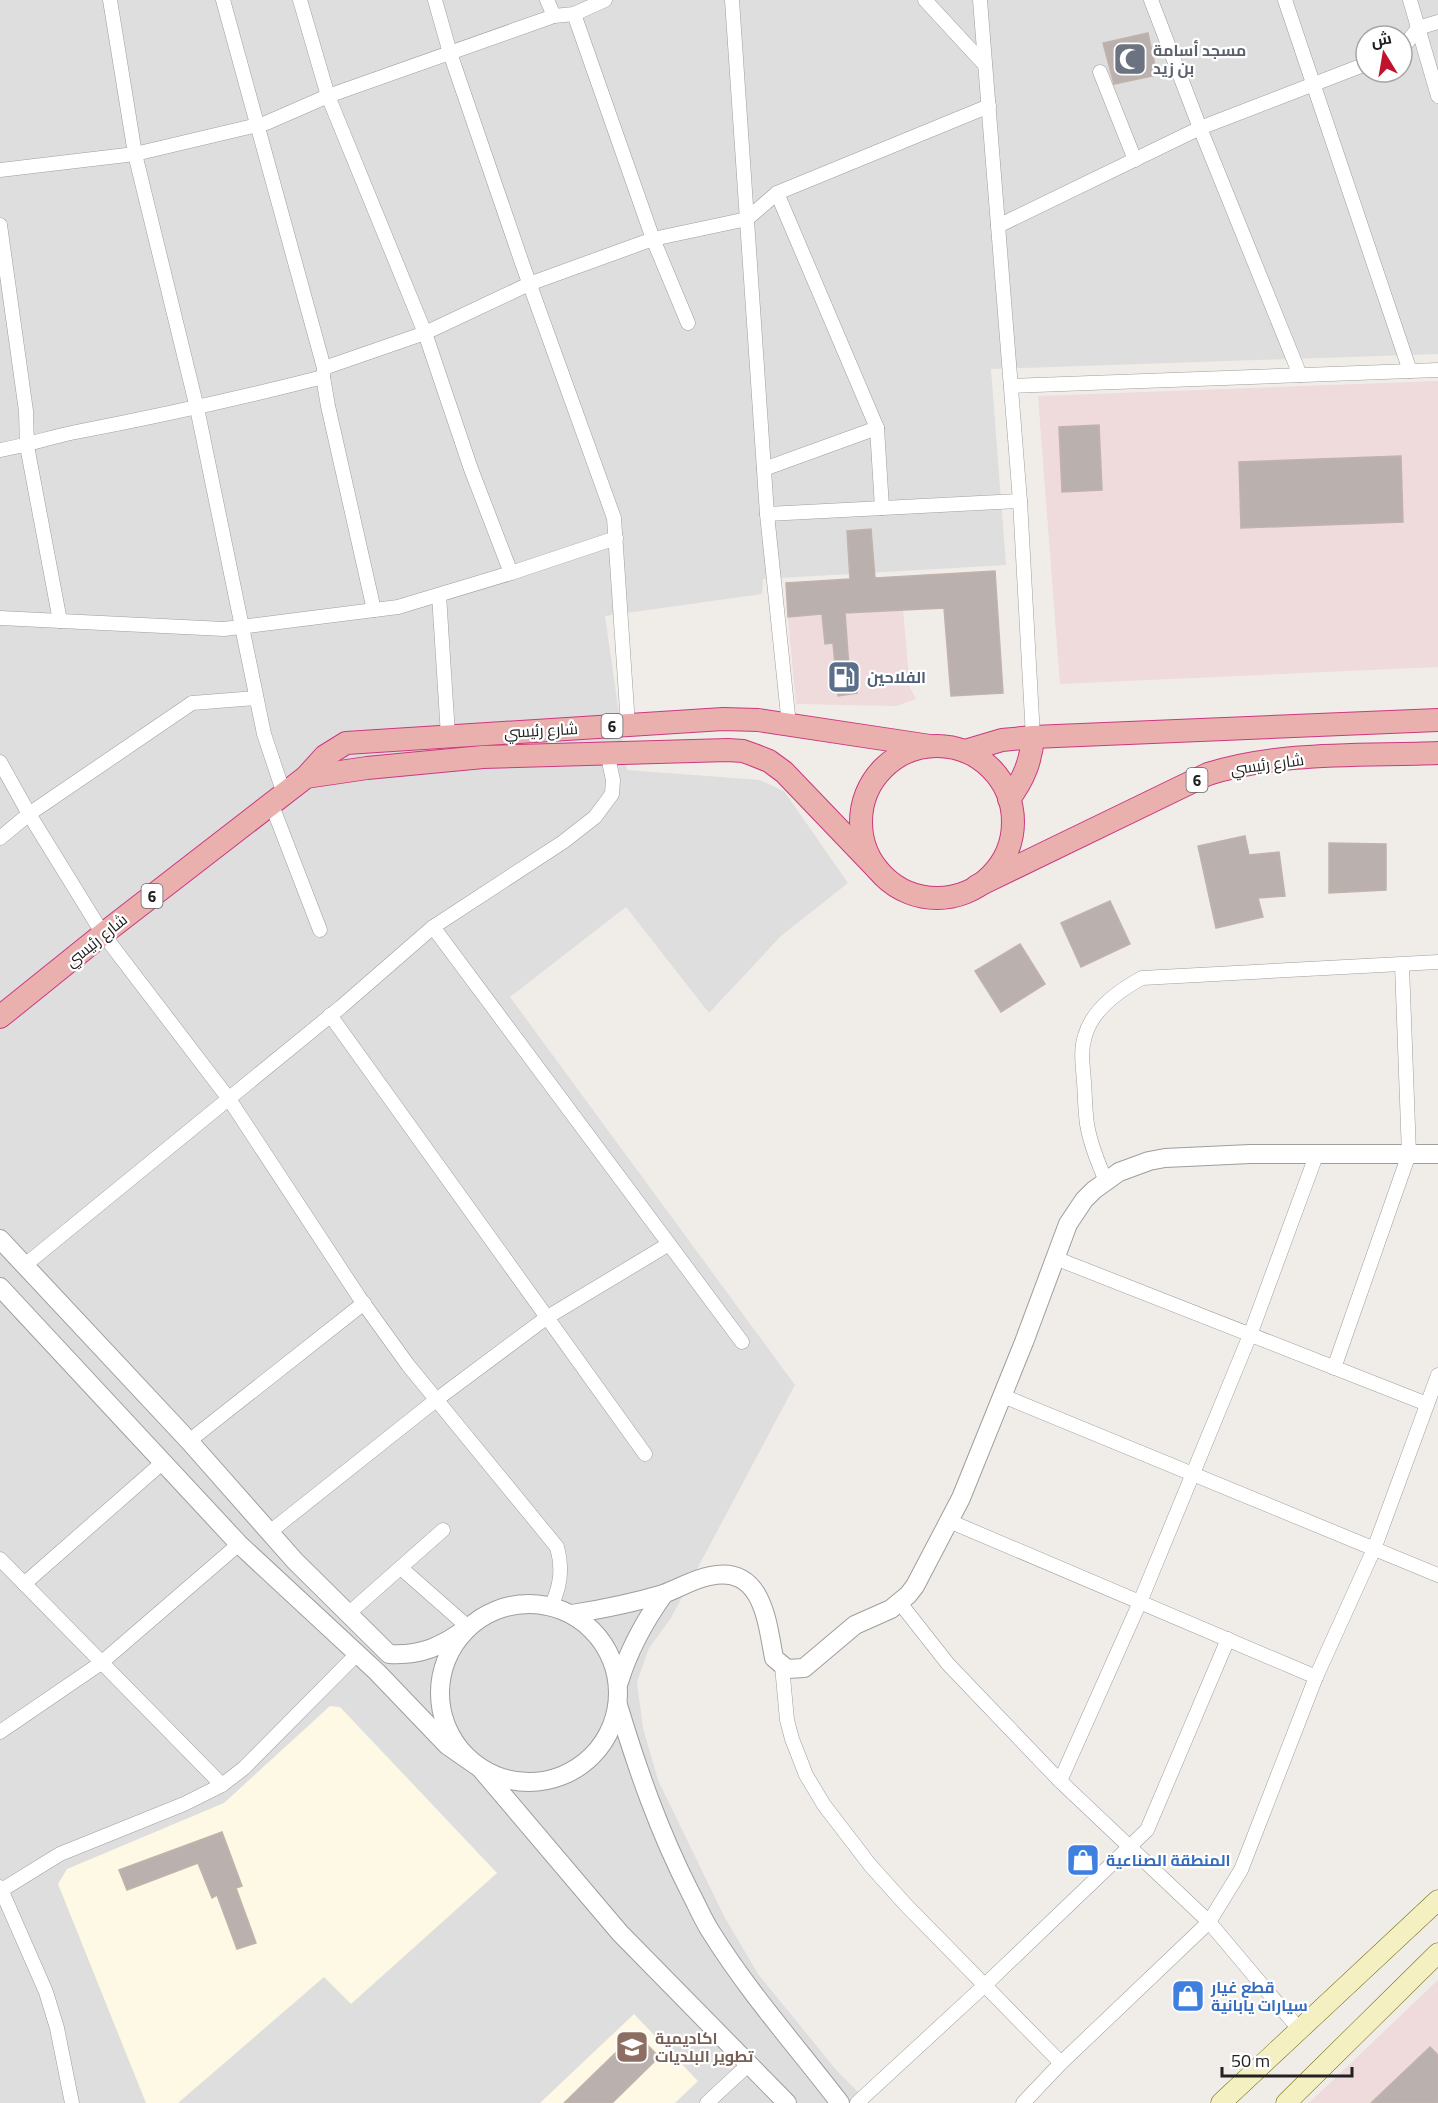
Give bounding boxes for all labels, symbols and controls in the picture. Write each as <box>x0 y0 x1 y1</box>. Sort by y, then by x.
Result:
north arrow <box>1354 24 1414 84</box>
text: ش <box>1369 26 1394 53</box>
place label: مسجد أسامة بن زيد <box>1153 38 1246 80</box>
mosque icon: مسجد أسامة بن زيد <box>1112 41 1148 77</box>
fuel station icon: الفلاحين <box>826 659 862 695</box>
place label: الفلاحين <box>867 665 926 689</box>
road number: 6 <box>602 714 622 738</box>
street label: شارع رئيسي <box>503 716 579 745</box>
street label: شارع رئيسي <box>1229 747 1305 782</box>
road number: 6 <box>1186 768 1208 792</box>
road number: 6 <box>142 884 162 908</box>
street label: شارع رئيسي <box>60 907 133 973</box>
shop icon: المنطقة الصناعية <box>1065 1842 1101 1878</box>
place label: المنطقة الصناعية <box>1106 1848 1231 1872</box>
place label: قطع غيار سيارات يابانية <box>1210 1975 1308 2017</box>
shop icon: قطع غيار سيارات يابانية <box>1170 1978 1206 2014</box>
place label: اكاديمية تطوير البلديات <box>655 2026 755 2068</box>
school or university icon: اكاديمية تطوير البلديات <box>614 2029 650 2065</box>
scale bar <box>1222 2040 1352 2078</box>
text: 50 m <box>1231 2047 1270 2074</box>

